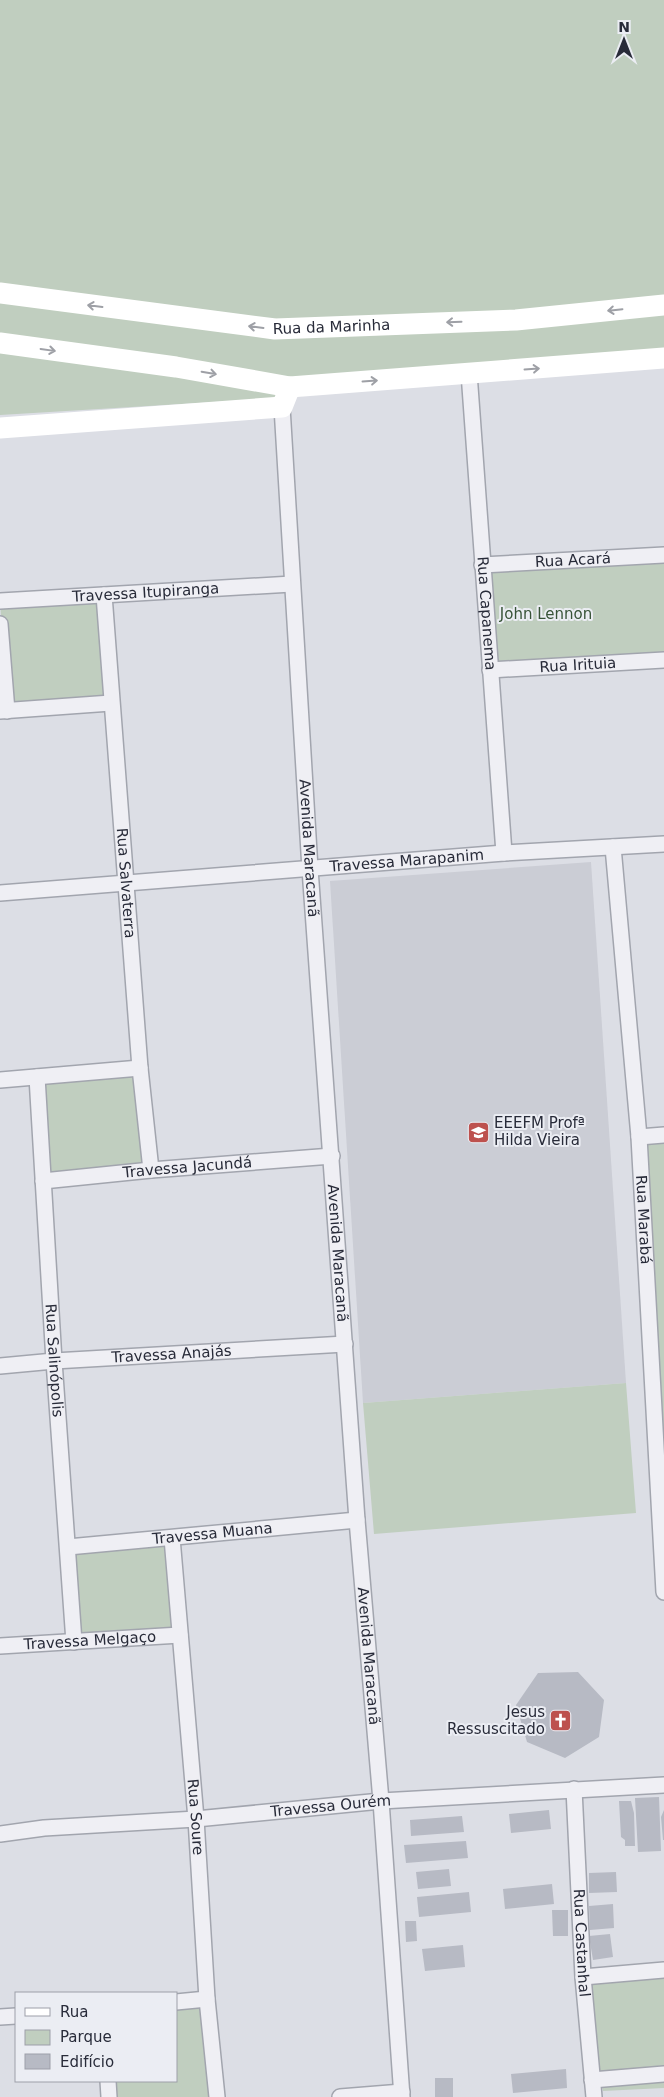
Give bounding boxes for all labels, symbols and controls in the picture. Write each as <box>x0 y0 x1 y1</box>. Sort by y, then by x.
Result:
north arrow <box>599 15 649 65</box>
text: N <box>618 19 630 35</box>
one-way arrow <box>88 301 104 311</box>
one-way arrow <box>608 305 624 315</box>
street label: Rua da Marinha <box>273 316 391 338</box>
one-way arrow <box>446 318 462 327</box>
one-way arrow <box>249 322 265 332</box>
one-way arrow <box>40 345 56 355</box>
one-way arrow <box>524 364 540 373</box>
one-way arrow <box>201 369 217 379</box>
one-way arrow <box>362 376 378 386</box>
street label: Rua Acará <box>534 549 611 571</box>
street label: Rua Capanema <box>473 556 500 671</box>
street label: Travessa Itupiranga <box>71 579 220 606</box>
park label: John Lennon <box>499 605 592 623</box>
street label: Rua Irituia <box>539 654 617 676</box>
street label: Avenida Maracanã <box>296 779 322 918</box>
street label: Rua Salvaterra <box>113 827 139 939</box>
street label: Travessa Marapanim <box>328 846 485 876</box>
place label: EEEFM Profª Hilda Vieira <box>494 1114 585 1149</box>
school or university icon: EEEFM Profª Hilda Vieira <box>466 1120 490 1144</box>
street label: Travessa Jacundá <box>121 1153 253 1182</box>
street label: Rua Marabá <box>632 1175 655 1265</box>
street label: Avenida Maracanã <box>324 1183 352 1323</box>
street label: Rua Salinópolis <box>42 1303 67 1418</box>
street label: Travessa Anajás <box>110 1342 232 1367</box>
street label: Travessa Muana <box>151 1519 273 1548</box>
street label: Avenida Maracanã <box>354 1586 383 1726</box>
street label: Travessa Melgaço <box>22 1627 157 1654</box>
place label: Jesus Ressuscitado <box>447 1703 545 1738</box>
church icon: Jesus Ressuscitado <box>549 1709 573 1733</box>
street label: Rua Soure <box>184 1778 207 1856</box>
street label: Travessa Ourém <box>269 1791 392 1821</box>
street label: Rua Castanhal <box>570 1888 594 1998</box>
legend <box>15 1992 178 2082</box>
text: Rua <box>60 2003 88 2021</box>
text: Parque <box>60 2028 112 2046</box>
text: Edifício <box>60 2053 114 2071</box>

